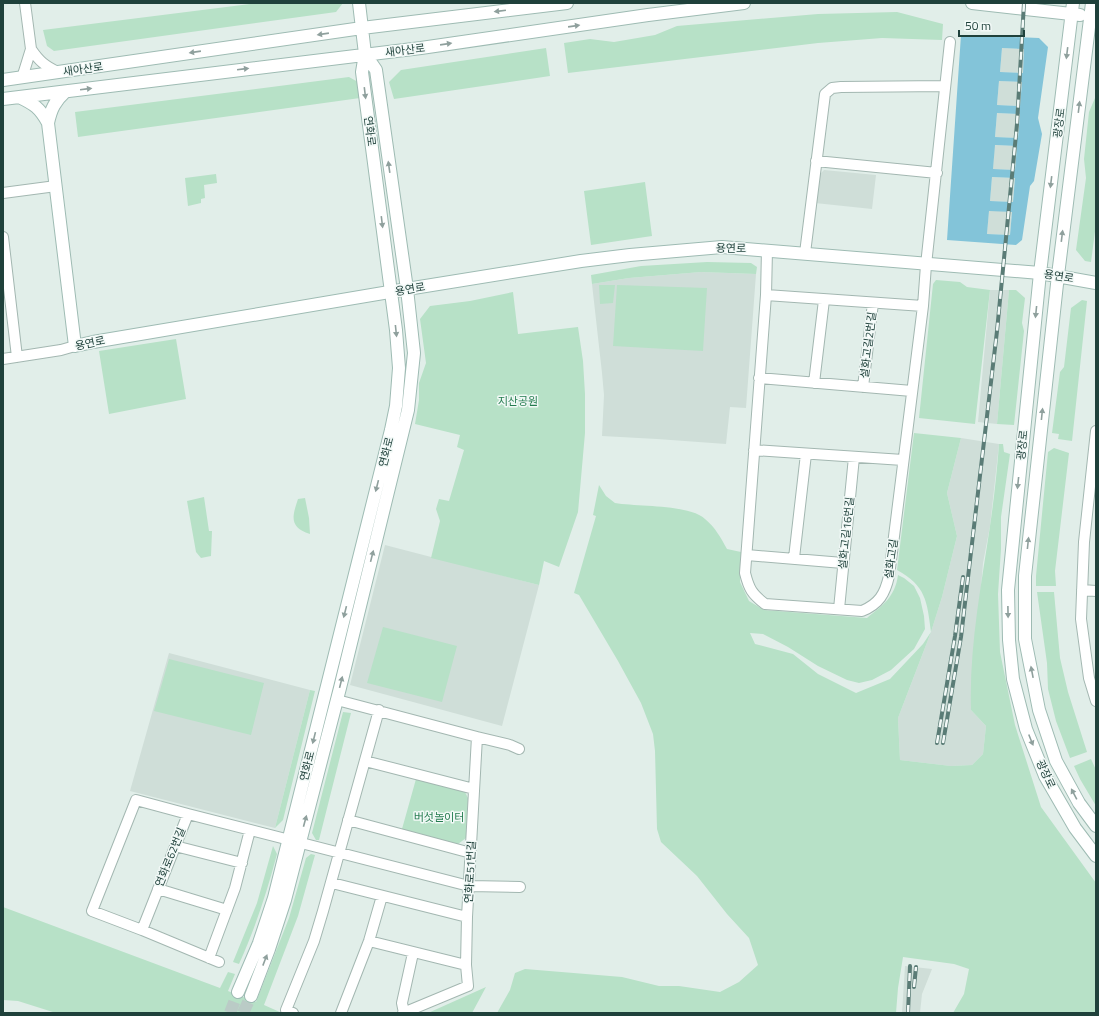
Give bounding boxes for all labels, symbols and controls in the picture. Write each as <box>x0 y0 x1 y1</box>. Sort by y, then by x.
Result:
one-way arrow <box>494 8 506 14</box>
scale bar <box>959 12 1024 38</box>
text: 50 m <box>965 16 991 35</box>
one-way arrow <box>568 23 580 29</box>
one-way arrow <box>317 31 330 37</box>
street label: 새아산로 <box>384 40 426 60</box>
one-way arrow <box>440 41 452 47</box>
one-way arrow <box>1064 47 1070 59</box>
one-way arrow <box>189 49 201 55</box>
street label: 새아산로 <box>62 58 104 80</box>
one-way arrow <box>237 66 249 73</box>
one-way arrow <box>80 86 92 92</box>
one-way arrow <box>362 87 368 99</box>
one-way arrow <box>1075 101 1082 113</box>
street label: 광장로 <box>1049 107 1069 139</box>
street label: 연화로 <box>360 115 380 147</box>
one-way arrow <box>386 161 392 173</box>
one-way arrow <box>1048 176 1054 188</box>
one-way arrow <box>379 216 385 228</box>
one-way arrow <box>1059 230 1066 242</box>
street label: 용연로 <box>716 240 746 256</box>
street label: 용연로 <box>1043 266 1075 286</box>
street label: 용연로 <box>394 278 426 300</box>
one-way arrow <box>1033 306 1039 318</box>
street label: 설화고길2번길 <box>856 311 880 379</box>
one-way arrow <box>393 324 399 337</box>
street label: 용연로 <box>73 332 107 354</box>
park label: 지산공원 <box>498 393 538 409</box>
one-way arrow <box>1039 408 1045 420</box>
street label: 광장로 <box>1012 429 1032 461</box>
street label: 연화로 <box>375 435 397 469</box>
one-way arrow <box>1015 477 1022 489</box>
one-way arrow <box>374 480 380 492</box>
street label: 설화고길16번길 <box>834 496 858 570</box>
one-way arrow <box>1025 537 1032 549</box>
street label: 설화고길 <box>880 538 902 580</box>
one-way arrow <box>370 550 376 562</box>
one-way arrow <box>342 606 348 618</box>
one-way arrow <box>1005 606 1011 619</box>
one-way arrow <box>1028 666 1034 678</box>
one-way arrow <box>338 676 344 688</box>
one-way arrow <box>311 732 317 744</box>
one-way arrow <box>1028 734 1034 746</box>
street label: 연화로 <box>296 749 318 783</box>
street label: 광장로 <box>1032 757 1060 791</box>
one-way arrow <box>1071 788 1077 800</box>
park label: 버섯놀이터 <box>414 809 464 825</box>
one-way arrow <box>302 815 308 827</box>
street label: 연화로62번길 <box>151 825 189 889</box>
street label: 연화로51번길 <box>460 840 480 904</box>
one-way arrow <box>262 953 268 965</box>

